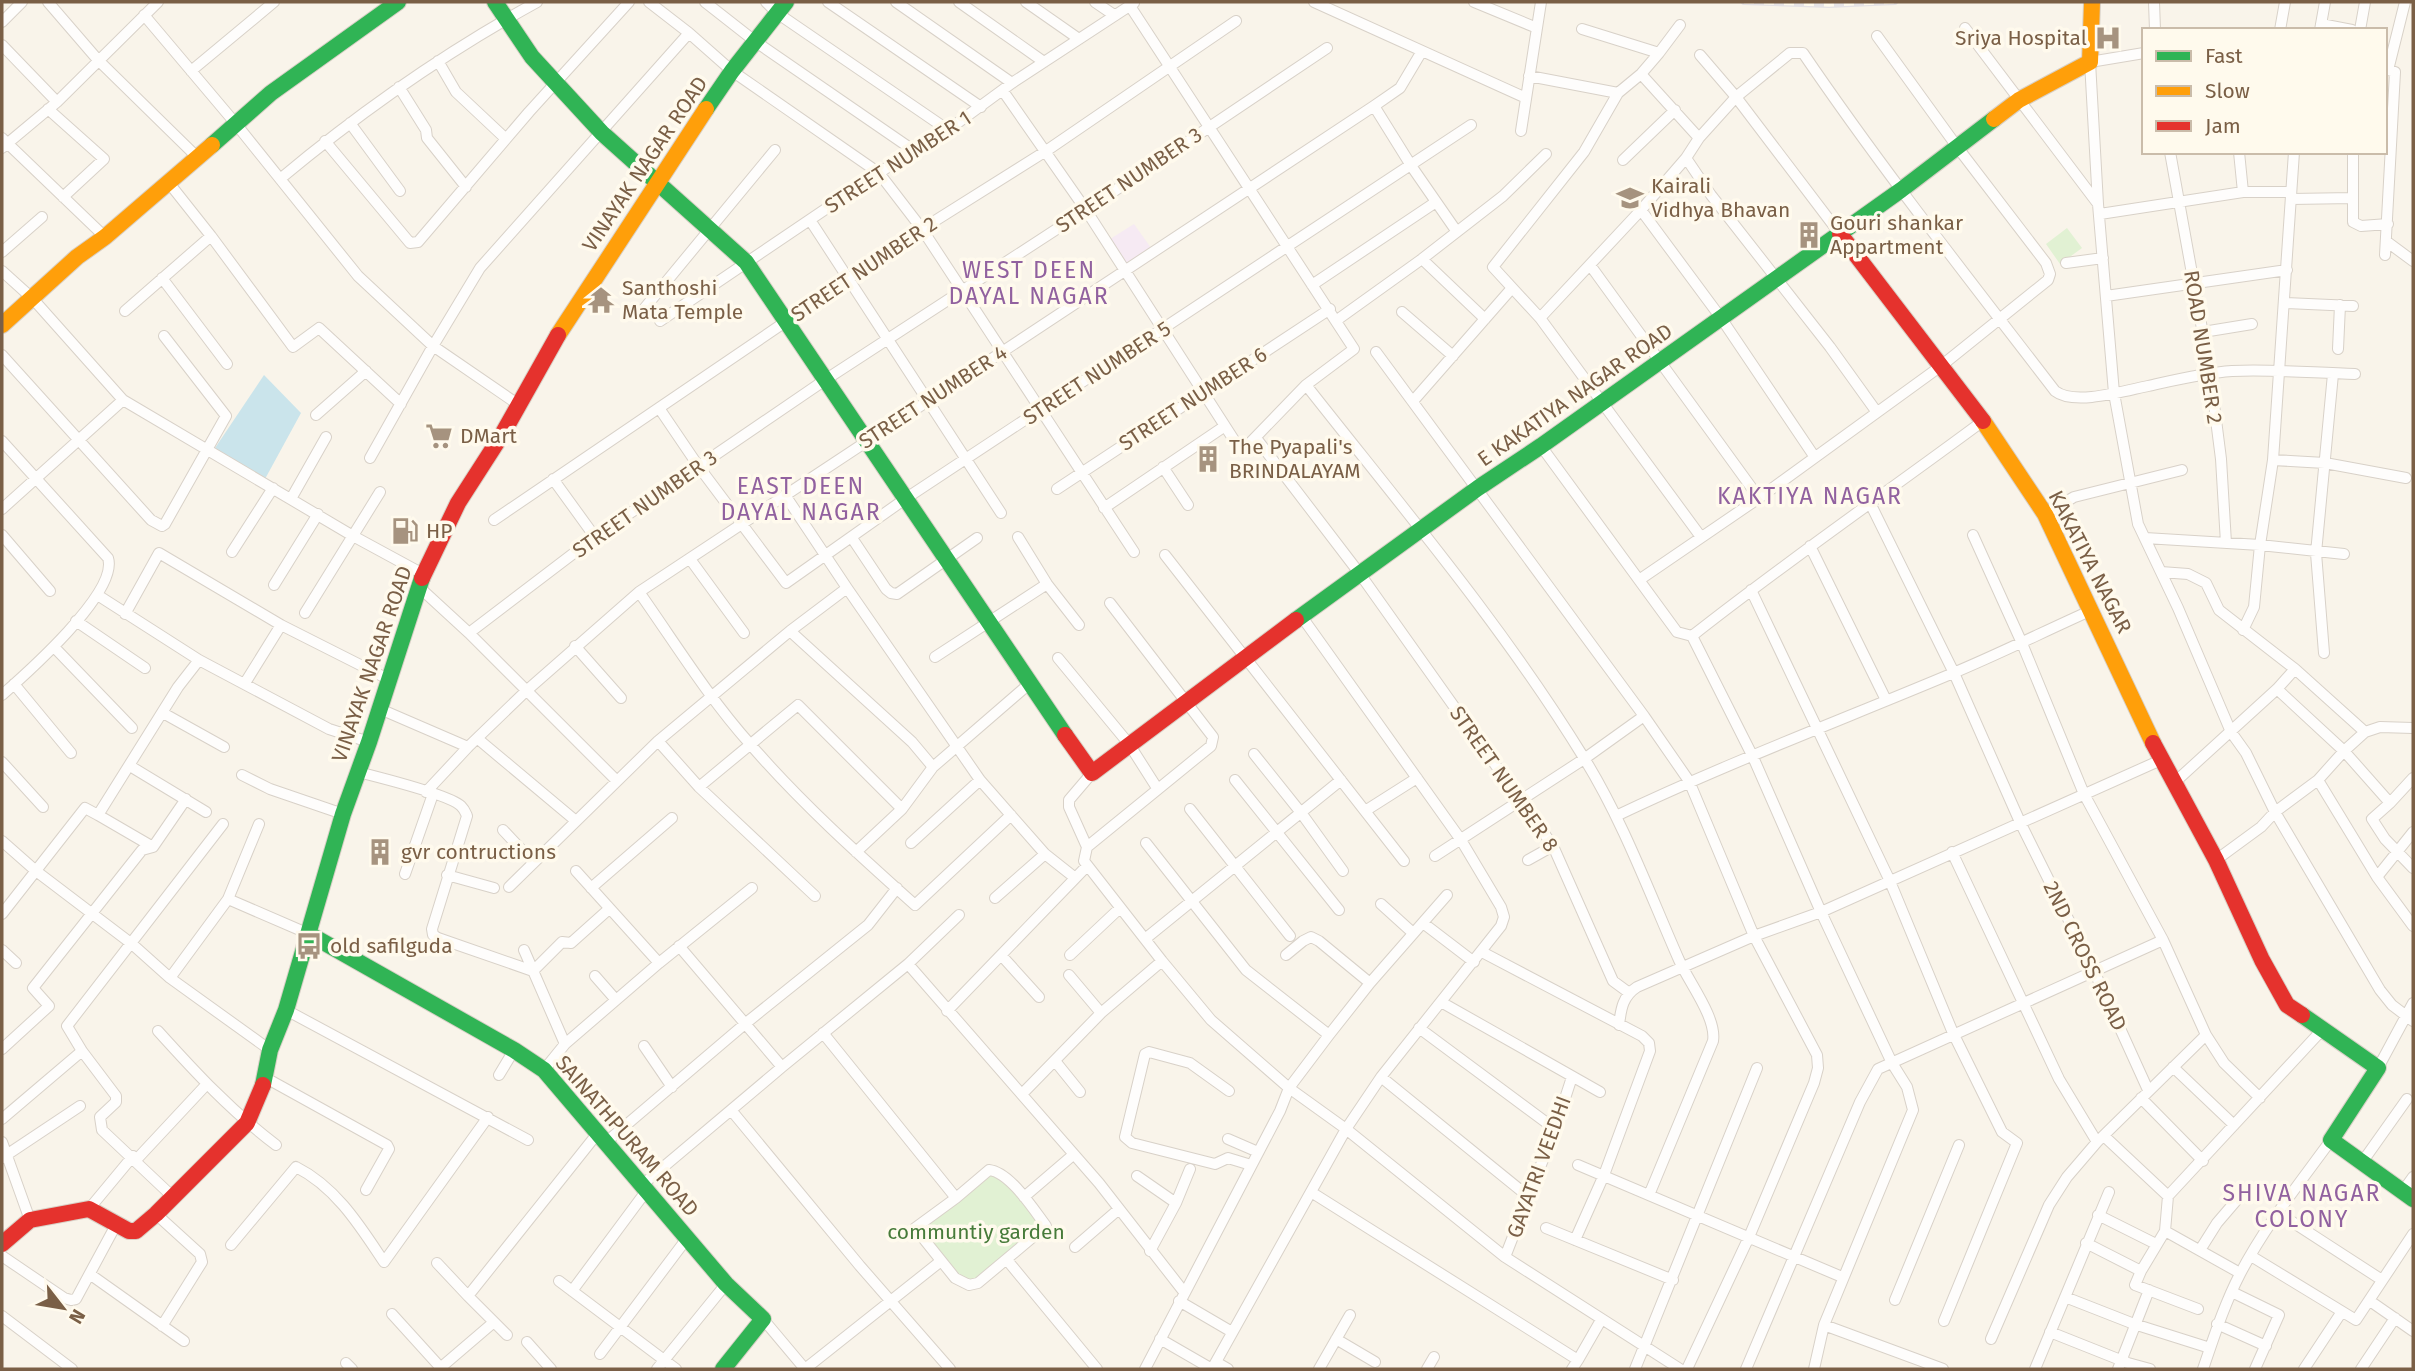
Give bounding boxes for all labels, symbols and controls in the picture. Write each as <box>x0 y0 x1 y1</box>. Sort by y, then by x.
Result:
hospital icon: Sriya Hospital <box>2093 23 2123 53</box>
place label: Sriya Hospital <box>1955 25 2087 51</box>
legend <box>2142 28 2387 154</box>
text: Fast <box>2205 43 2243 69</box>
street label: VINAYAK NAGAR ROAD <box>577 71 713 257</box>
text: Slow <box>2205 78 2250 104</box>
street label: STREET NUMBER 1 <box>820 105 976 219</box>
text: Jam <box>2205 113 2241 139</box>
street label: STREET NUMBER 3 <box>1051 121 1207 239</box>
place label: Kairali Vidhya Bhavan <box>1651 173 1790 223</box>
school or university icon: Kairali Vidhya Bhavan <box>1615 183 1645 213</box>
street label: STREET NUMBER 2 <box>786 210 942 328</box>
place label: Gouri shankar Appartment <box>1830 210 1963 260</box>
building icon: Gouri shankar Appartment <box>1794 220 1824 250</box>
district label: WEST DEEN DAYAL NAGAR <box>948 256 1110 310</box>
street label: ROAD NUMBER 2 <box>2178 268 2228 426</box>
place label: Santhoshi Mata Temple <box>622 275 743 325</box>
temple icon: Santhoshi Mata Temple <box>586 285 616 315</box>
street label: STREET NUMBER 5 <box>1018 316 1176 430</box>
street label: E KAKATIYA NAGAR ROAD <box>1473 318 1677 472</box>
street label: STREET NUMBER 4 <box>854 339 1012 455</box>
street label: STREET NUMBER 6 <box>1114 341 1272 457</box>
supermarket icon: DMart <box>424 421 454 451</box>
place label: DMart <box>460 423 517 449</box>
place label: The Pyapali's BRINDALAYAM <box>1229 434 1361 484</box>
street label: STREET NUMBER 3 <box>568 444 722 564</box>
building icon: The Pyapali's BRINDALAYAM <box>1193 444 1223 474</box>
district label: EAST DEEN DAYAL NAGAR <box>720 472 882 526</box>
district label: KAKTIYA NAGAR <box>1717 482 1903 510</box>
street label: KAKATIYA NAGAR <box>2043 486 2137 638</box>
fuel station icon: HP <box>390 516 420 546</box>
place label: HP <box>426 518 452 544</box>
street label: VINAYAK NAGAR ROAD <box>326 562 418 766</box>
street label: STREET NUMBER 8 <box>1444 701 1564 857</box>
building icon: gvr contructions <box>365 837 395 867</box>
place label: gvr contructions <box>401 839 556 865</box>
street label: 2ND CROSS ROAD <box>2038 877 2132 1035</box>
bus stop icon: old safilguda <box>294 931 324 961</box>
place label: old safilguda <box>330 933 453 959</box>
street label: SAINATHPURAM ROAD <box>550 1050 704 1222</box>
street label: GAYATRI VEEDHI <box>1501 1092 1577 1242</box>
district label: SHIVA NAGAR COLONY <box>2223 1179 2381 1233</box>
park label: communtiy garden <box>887 1219 1065 1245</box>
north arrow <box>28 1273 98 1343</box>
text: N <box>64 1305 90 1328</box>

